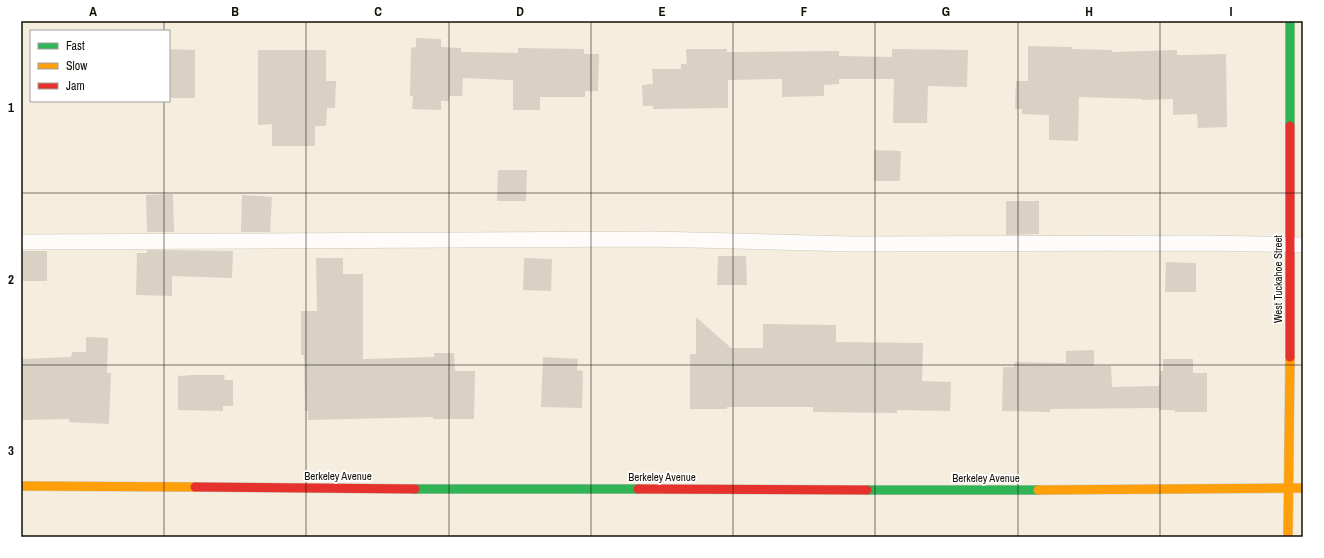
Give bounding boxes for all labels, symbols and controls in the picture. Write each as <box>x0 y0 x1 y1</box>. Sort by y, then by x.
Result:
text: A <box>89 3 97 20</box>
text: B <box>231 3 239 20</box>
text: C <box>374 3 382 20</box>
text: D <box>516 3 524 20</box>
text: E <box>658 3 666 20</box>
text: F <box>801 3 808 20</box>
text: G <box>942 3 950 20</box>
text: H <box>1085 3 1093 20</box>
text: I <box>1230 3 1233 20</box>
legend <box>30 30 170 102</box>
text: Fast <box>66 38 85 54</box>
text: Slow <box>66 58 88 74</box>
text: Jam <box>66 78 85 94</box>
text: 1 <box>8 99 14 116</box>
street label: West Tuckahoe Street <box>1271 234 1285 323</box>
text: 2 <box>8 271 14 288</box>
text: 3 <box>8 442 14 459</box>
street label: Berkeley Avenue <box>304 469 372 483</box>
street label: Berkeley Avenue <box>628 470 696 484</box>
street label: Berkeley Avenue <box>952 471 1020 485</box>

